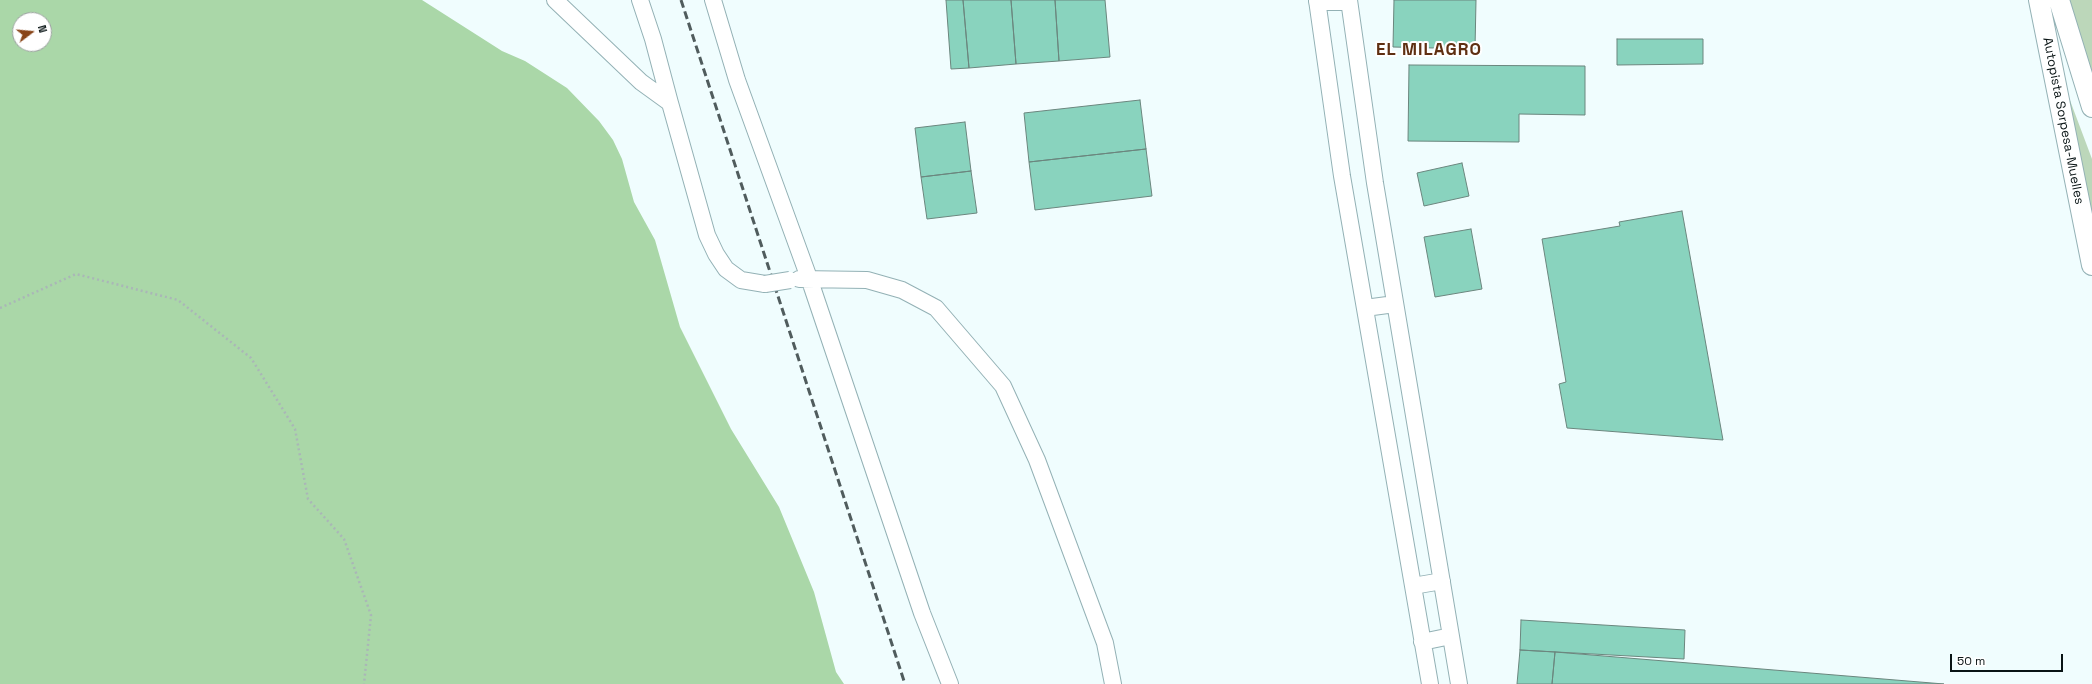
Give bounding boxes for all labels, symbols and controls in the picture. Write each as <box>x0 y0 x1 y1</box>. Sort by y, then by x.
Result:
north arrow <box>12 12 52 52</box>
text: N <box>35 23 50 34</box>
street label: Autopista Sorpesa-Muelles <box>2039 36 2087 206</box>
district label: EL MILAGRO <box>1376 40 1482 60</box>
scale bar <box>1952 646 2065 672</box>
text: 50 m <box>1957 653 1985 669</box>

